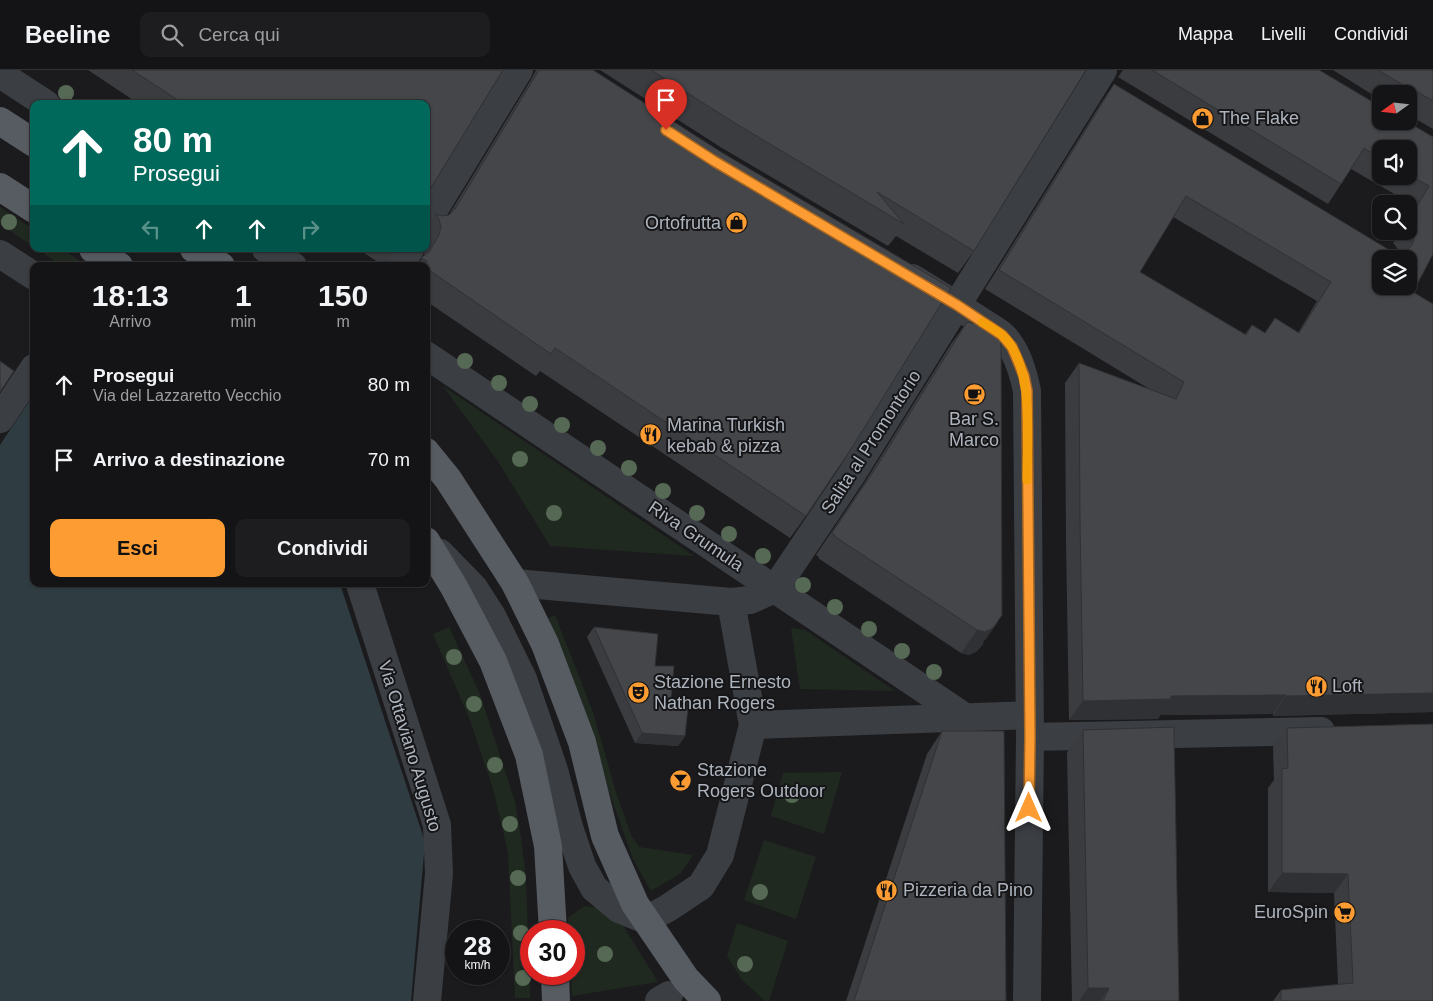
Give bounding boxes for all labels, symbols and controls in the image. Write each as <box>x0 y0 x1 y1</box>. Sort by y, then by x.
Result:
search box <box>140 12 490 57</box>
text: Beeline <box>25 21 110 48</box>
icon: search <box>158 21 186 49</box>
text: Cerca qui <box>198 24 280 45</box>
text: Mappa <box>1178 24 1233 44</box>
text: Livelli <box>1261 24 1306 44</box>
text: Condividi <box>1334 24 1408 44</box>
pin <box>645 79 687 130</box>
north arrow <box>1372 85 1418 130</box>
map controls <box>1372 85 1417 295</box>
icon: arrive <box>652 86 680 114</box>
shop icon: The Flake <box>1191 106 1215 130</box>
place label: The Flake <box>1219 108 1299 128</box>
icon: ahead <box>50 120 115 185</box>
text: 80 m <box>133 120 213 159</box>
button: sound <box>1372 140 1417 185</box>
text: Prosegui <box>133 161 220 186</box>
button: search <box>1372 195 1417 240</box>
shop icon: Ortofrutta <box>725 211 749 235</box>
place label: Ortofrutta <box>645 213 722 233</box>
icon: left <box>137 215 165 243</box>
icon: ahead <box>190 215 218 243</box>
icon: ahead <box>243 215 271 243</box>
icon: right <box>296 215 324 243</box>
button: layers <box>1372 250 1417 295</box>
text: 18:13 <box>92 279 169 312</box>
text: 1 <box>235 279 252 312</box>
text: 150 <box>318 279 368 312</box>
text: Arrivo <box>109 313 151 330</box>
text: min <box>230 313 256 330</box>
text: m <box>336 313 350 330</box>
text: Prosegui <box>93 365 174 386</box>
street label: Salita al Promontorio <box>817 366 925 518</box>
icon: ahead <box>50 371 78 399</box>
text: 80 m <box>368 374 410 395</box>
cafe icon: Bar S. Marco <box>962 382 986 406</box>
text: Via del Lazzaretto Vecchio <box>93 387 281 404</box>
place label: Bar S. Marco <box>949 409 999 450</box>
place label: Marina Turkish kebab & pizza <box>667 415 785 456</box>
restaurant icon: Marina Turkish kebab & pizza <box>639 423 663 447</box>
icon: arrive <box>50 446 78 474</box>
text: Arrivo a destinazione <box>93 449 285 470</box>
text: 70 m <box>368 449 410 470</box>
street label: Riva Grumula <box>645 497 748 576</box>
button: Esci <box>50 519 225 577</box>
button: Condividi <box>235 519 410 577</box>
street label: Via Ottaviano Augusto <box>374 658 446 834</box>
place label: Stazione Ernesto Nathan Rogers <box>654 672 791 713</box>
restaurant icon: Loft <box>1304 674 1328 698</box>
place label: Loft <box>1332 676 1362 696</box>
theatre icon: Stazione Ernesto Nathan Rogers <box>626 680 650 704</box>
place label: Stazione Rogers Outdoor <box>697 760 825 801</box>
bar icon: Stazione Rogers Outdoor <box>669 768 693 792</box>
position arrow <box>1002 781 1054 833</box>
restaurant icon: Pizzeria da Pino <box>875 878 899 902</box>
place label: Pizzeria da Pino <box>903 880 1033 900</box>
supermarket icon: EuroSpin <box>1332 900 1356 924</box>
place label: EuroSpin <box>1254 902 1328 922</box>
speed limit sign: 30 <box>520 920 585 985</box>
text: 28 <box>464 932 491 960</box>
text: km/h <box>464 958 491 972</box>

